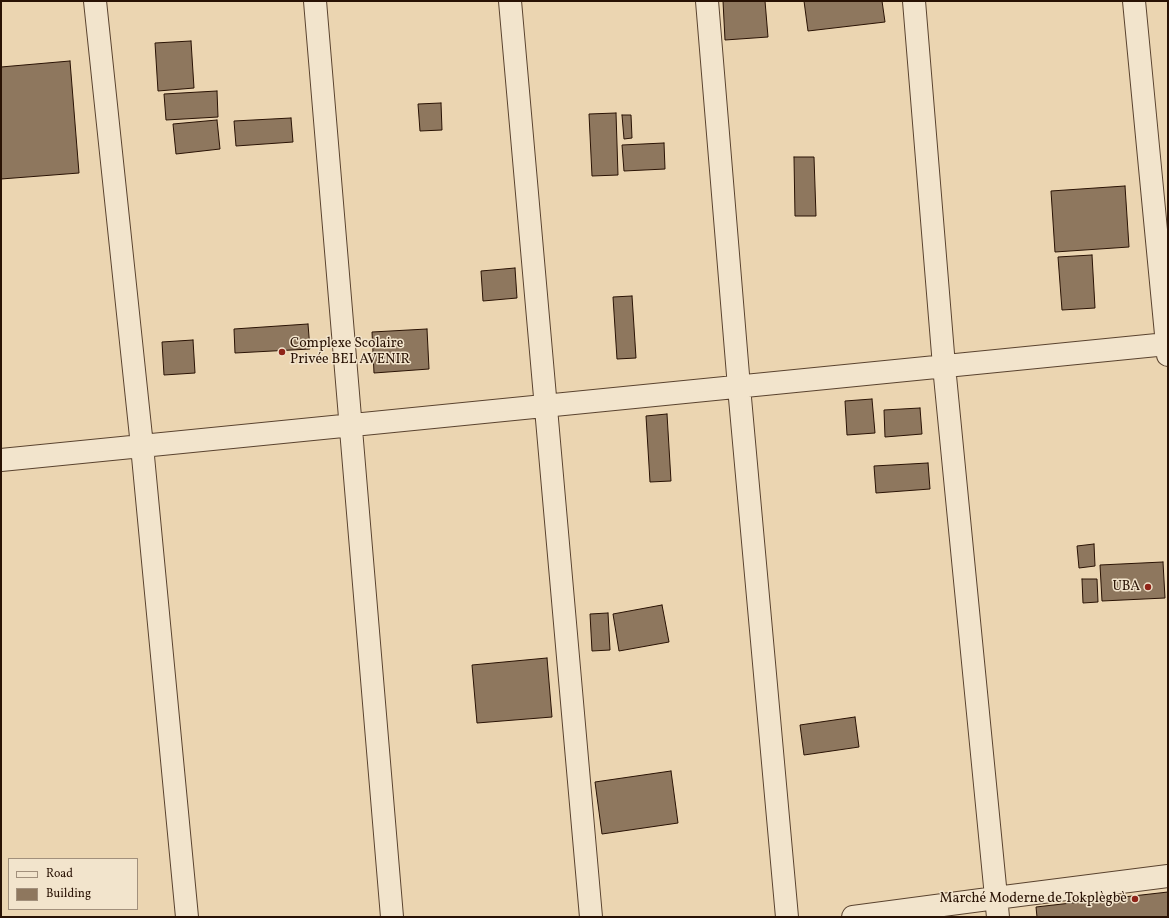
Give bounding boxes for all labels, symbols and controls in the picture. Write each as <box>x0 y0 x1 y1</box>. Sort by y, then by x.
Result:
place label: Complexe Scolaire Privée BEL AVENIR <box>290 336 410 368</box>
marker: Complexe Scolaire Privée BEL AVENIR <box>277 347 287 357</box>
place label: UBA <box>1112 579 1140 595</box>
marker: UBA <box>1143 582 1153 592</box>
legend <box>8 858 138 910</box>
text: Road <box>46 866 73 882</box>
text: Building <box>46 886 91 902</box>
place label: Marché Moderne de Tokplègbè <box>939 891 1127 907</box>
marker: Marché Moderne de Tokplègbè <box>1130 894 1140 904</box>

